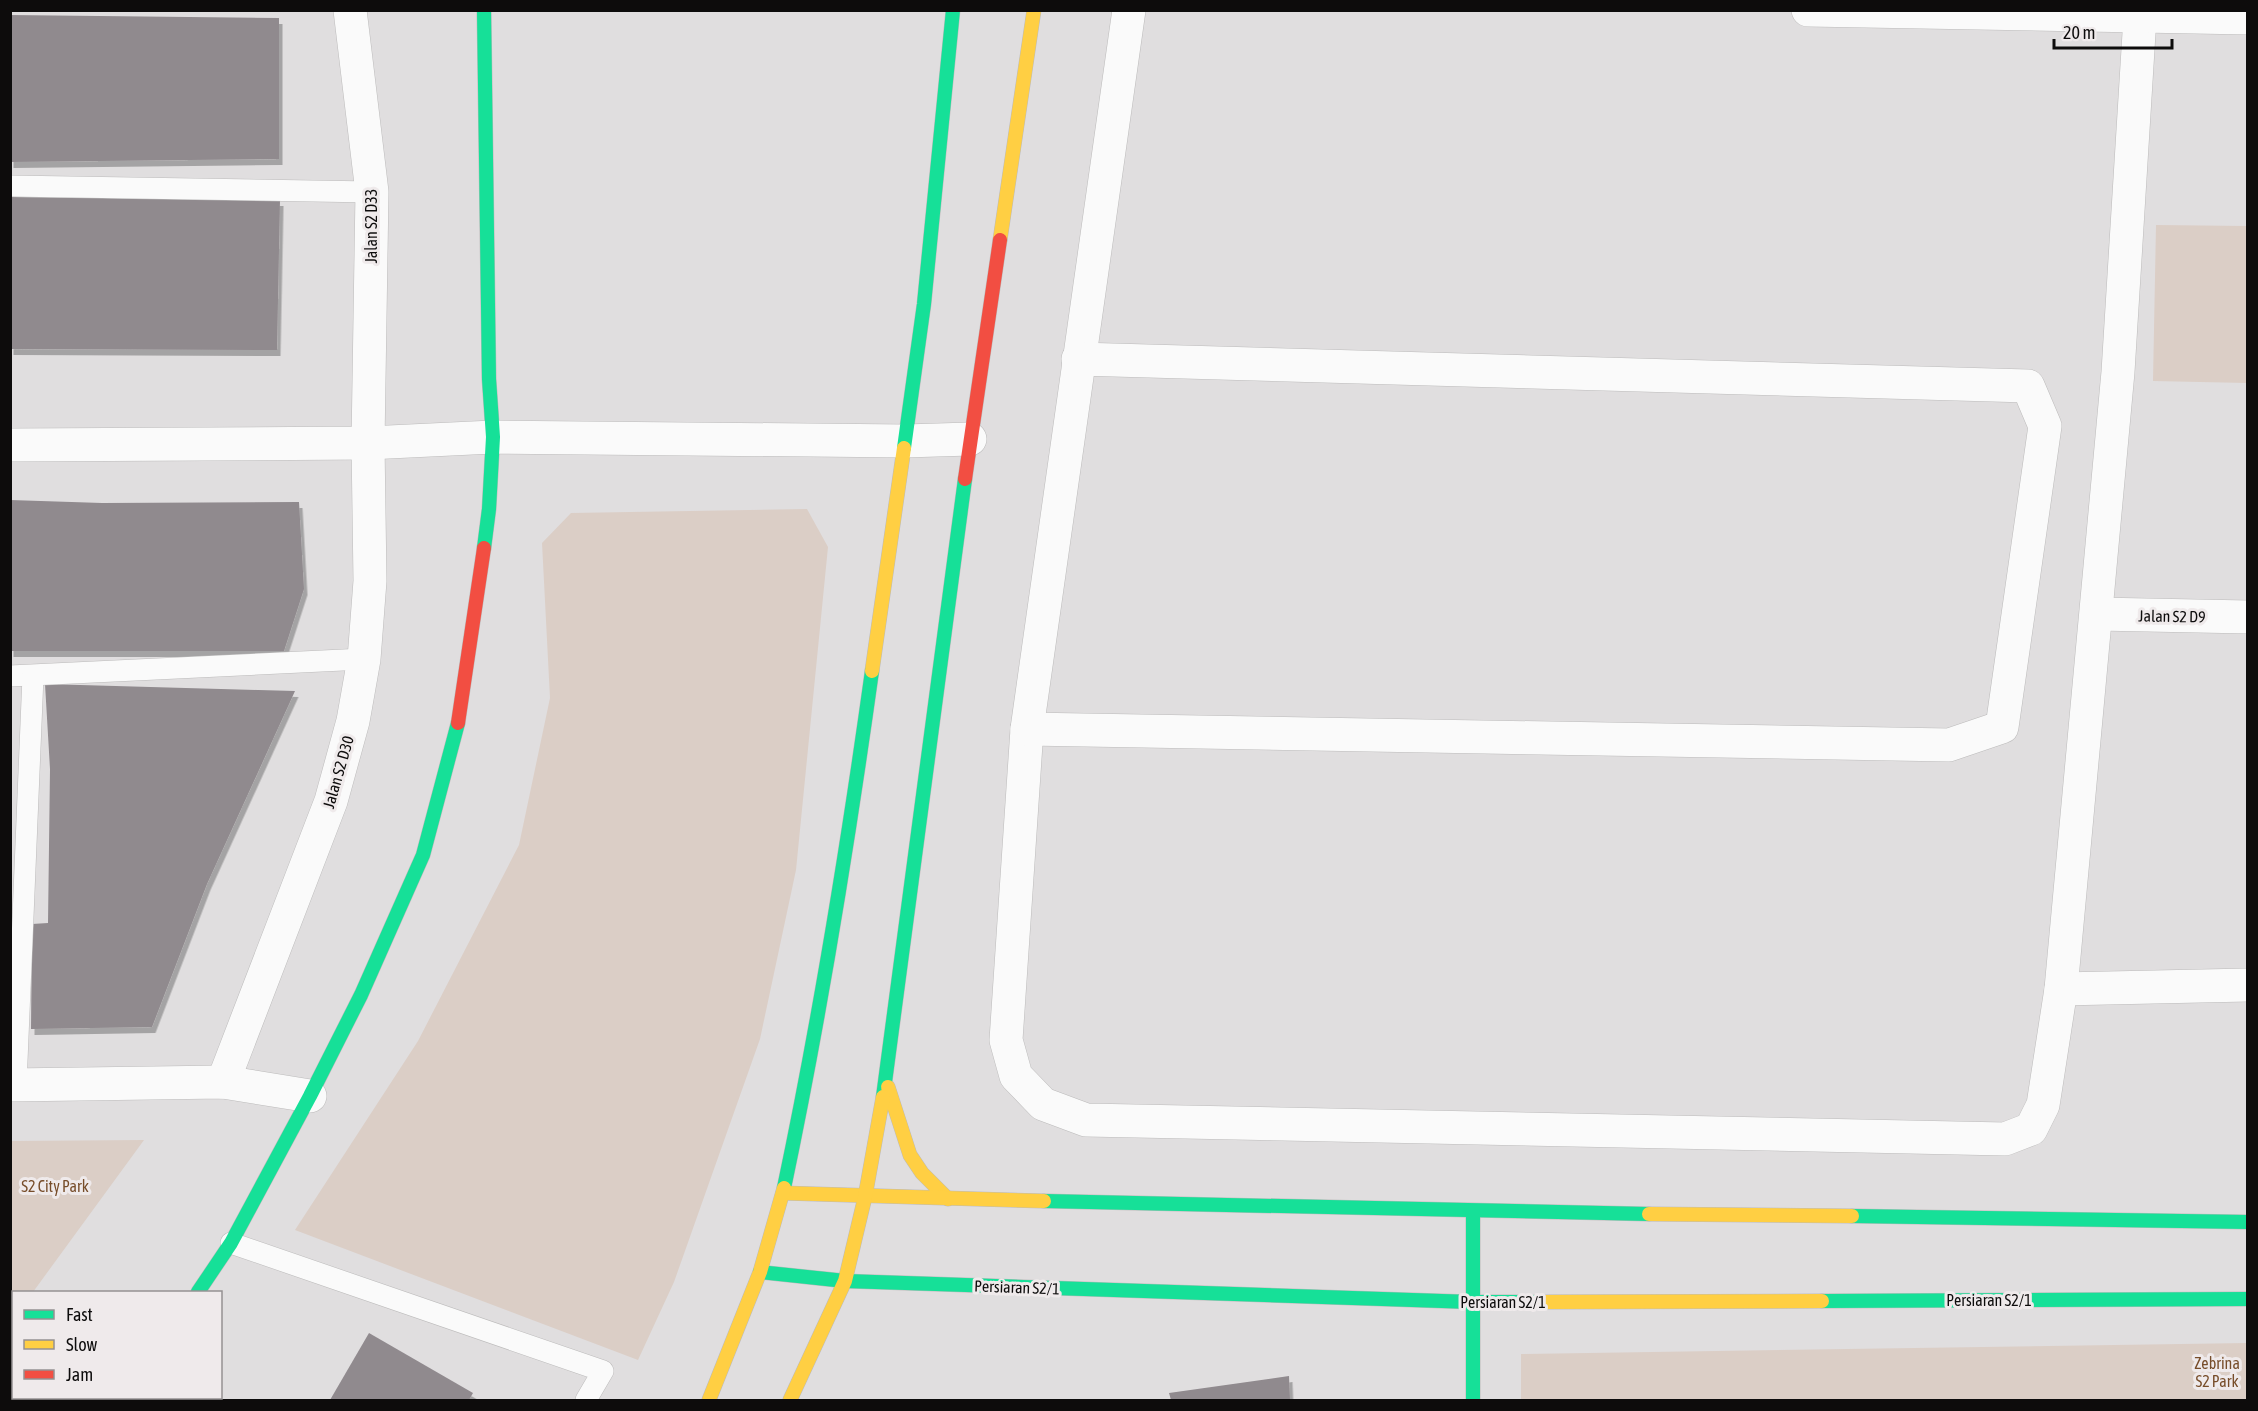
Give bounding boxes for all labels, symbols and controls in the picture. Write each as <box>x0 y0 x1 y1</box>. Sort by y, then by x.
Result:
scale bar <box>2054 12 2172 50</box>
text: 20 m <box>2063 22 2095 43</box>
street label: Jalan S2 D33 <box>362 189 380 263</box>
street label: Jalan S2 D9 <box>2138 606 2206 626</box>
street label: Jalan S2 D30 <box>319 734 357 810</box>
park label: S2 City Park <box>21 1177 89 1196</box>
street label: Persiaran S2/1 <box>974 1277 1060 1297</box>
legend <box>12 1291 222 1399</box>
street label: Persiaran S2/1 <box>1946 1291 2032 1309</box>
street label: Persiaran S2/1 <box>1460 1293 1546 1311</box>
text: Fast <box>66 1304 93 1325</box>
text: Slow <box>66 1334 97 1355</box>
park label: Zebrina S2 Park <box>2194 1354 2240 1390</box>
text: Jam <box>66 1364 93 1385</box>

